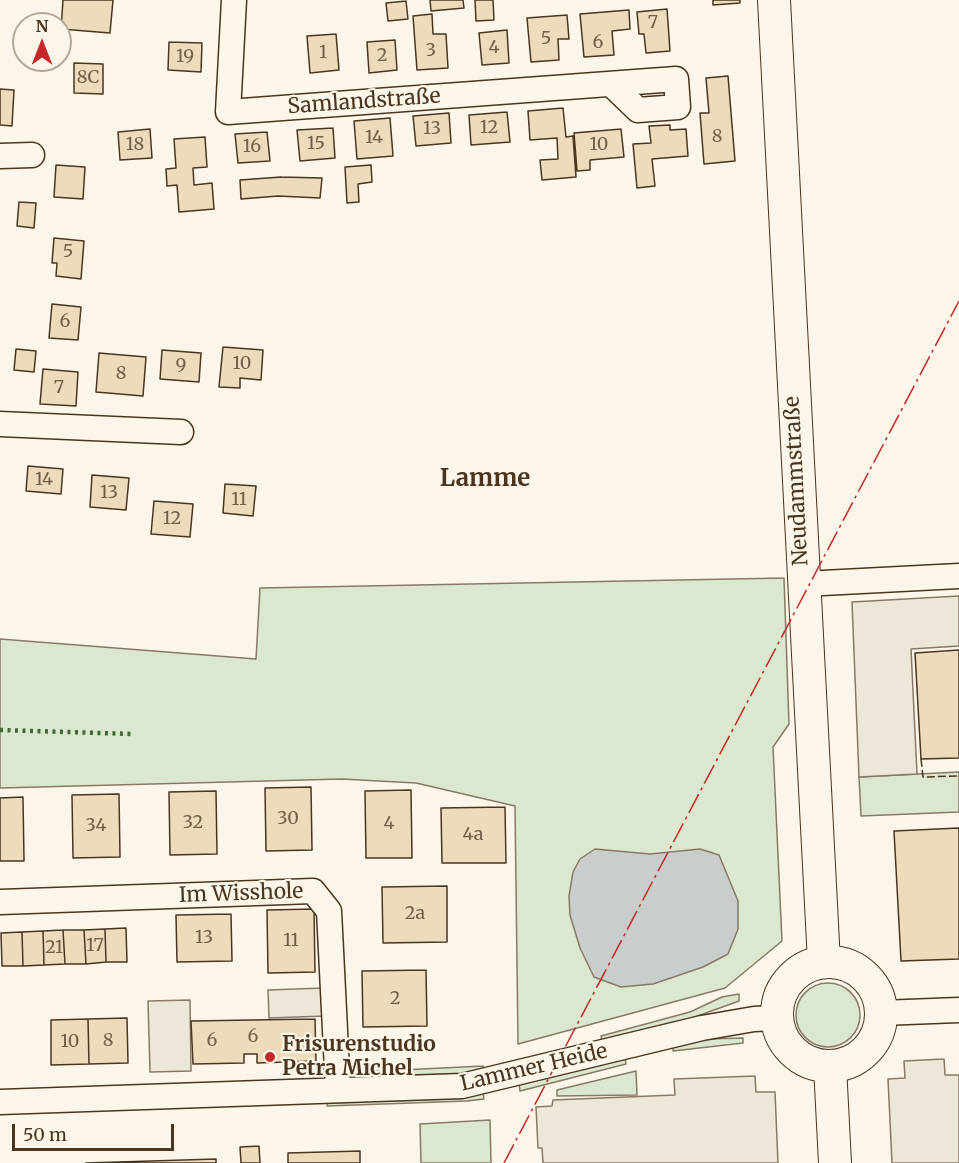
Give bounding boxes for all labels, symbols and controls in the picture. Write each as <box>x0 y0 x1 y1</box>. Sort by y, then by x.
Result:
north arrow <box>12 12 72 72</box>
house number: 7 <box>648 12 658 34</box>
text: N <box>36 16 48 36</box>
house number: 5 <box>541 28 551 50</box>
house number: 6 <box>593 32 603 54</box>
house number: 4 <box>488 37 500 59</box>
house number: 3 <box>426 40 436 62</box>
house number: 1 <box>319 42 327 64</box>
house number: 2 <box>377 45 387 67</box>
house number: 19 <box>176 46 194 68</box>
house number: 8C <box>77 67 99 89</box>
street label: Samlandstraße <box>287 84 441 120</box>
house number: 12 <box>480 117 498 139</box>
house number: 13 <box>423 118 441 140</box>
house number: 8 <box>712 126 722 148</box>
house number: 14 <box>365 127 383 149</box>
house number: 15 <box>307 133 325 155</box>
house number: 18 <box>126 134 144 156</box>
house number: 10 <box>590 134 608 156</box>
house number: 16 <box>243 136 261 158</box>
house number: 5 <box>63 241 73 263</box>
house number: 6 <box>60 311 70 333</box>
house number: 10 <box>233 353 251 375</box>
house number: 9 <box>176 355 186 377</box>
house number: 8 <box>116 363 126 385</box>
house number: 7 <box>54 377 64 399</box>
street label: Neudammstraße <box>780 396 814 566</box>
district label: Lamme <box>440 465 530 493</box>
house number: 14 <box>35 469 53 491</box>
house number: 13 <box>100 482 118 504</box>
house number: 11 <box>231 489 247 511</box>
house number: 12 <box>163 508 181 530</box>
house number: 30 <box>277 808 299 830</box>
house number: 32 <box>183 812 203 834</box>
house number: 4 <box>383 813 395 835</box>
house number: 34 <box>85 815 107 837</box>
house number: 4a <box>462 824 484 846</box>
street label: Im Wisshole <box>178 879 304 909</box>
house number: 2a <box>405 903 425 925</box>
house number: 13 <box>195 927 213 949</box>
house number: 11 <box>283 930 299 952</box>
house number: 17 <box>86 935 104 957</box>
house number: 21 <box>45 937 63 959</box>
house number: 2 <box>390 988 400 1010</box>
house number: 6 <box>248 1026 258 1048</box>
house number: 8 <box>103 1030 113 1052</box>
house number: 6 <box>207 1030 217 1052</box>
house number: 10 <box>61 1031 79 1053</box>
place label: Frisurenstudio Petra Michel <box>282 1032 436 1082</box>
street label: Lammer Heide <box>458 1039 610 1097</box>
marker: Frisurenstudio Petra Michel <box>263 1050 277 1064</box>
scale bar <box>15 1112 177 1150</box>
text: 50 m <box>23 1123 67 1146</box>

